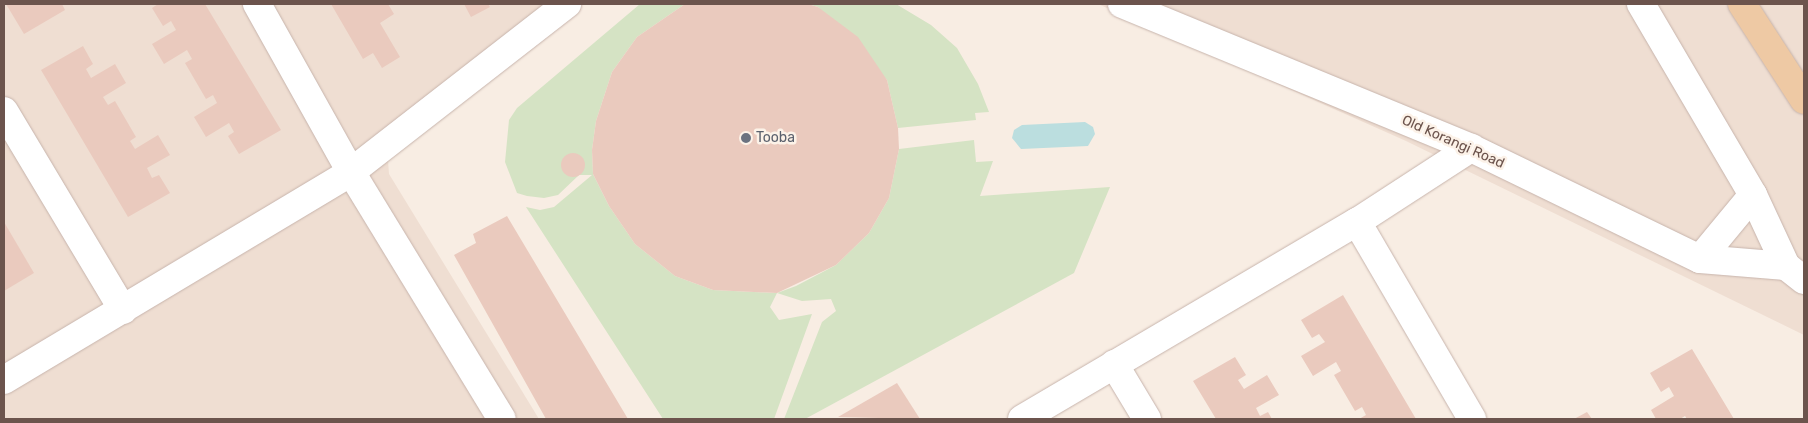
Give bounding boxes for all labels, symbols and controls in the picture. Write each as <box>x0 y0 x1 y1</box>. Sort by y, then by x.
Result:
street label: Old Korangi Road <box>1399 112 1507 172</box>
place label: Tooba <box>756 130 795 146</box>
marker: Tooba <box>740 132 752 144</box>

